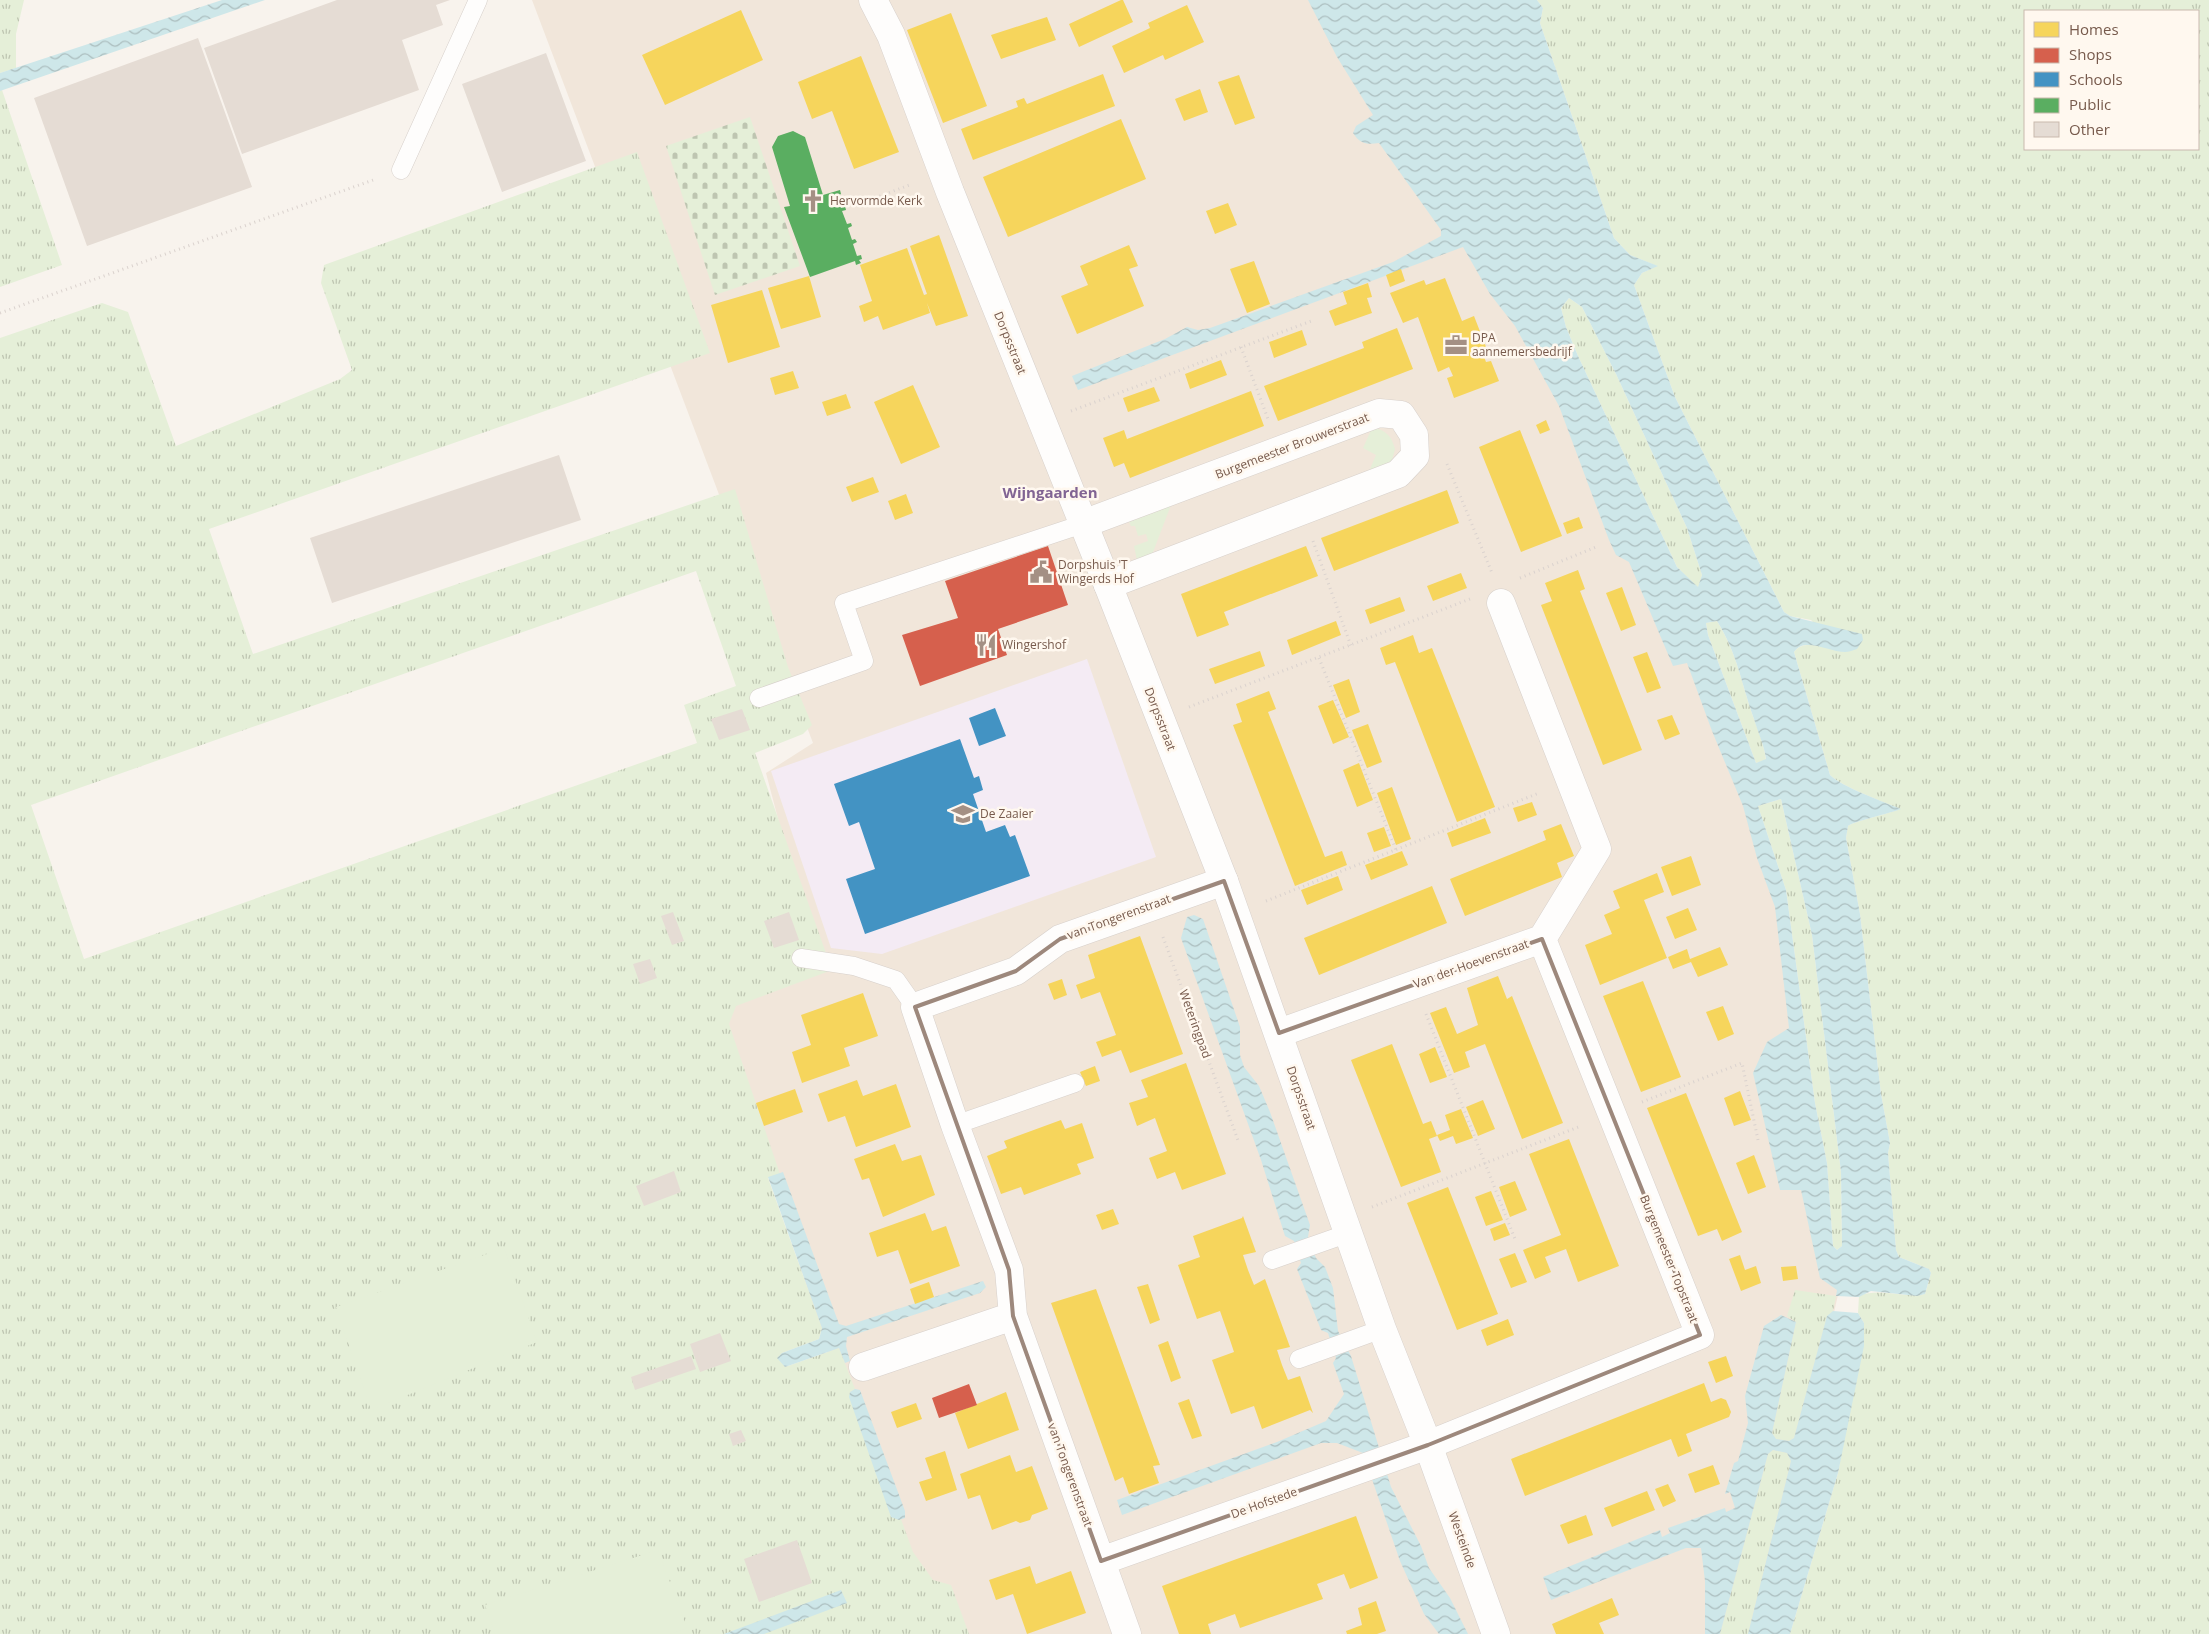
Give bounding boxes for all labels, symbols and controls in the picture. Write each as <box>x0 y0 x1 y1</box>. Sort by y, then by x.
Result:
legend <box>2024 10 2199 150</box>
text: Homes <box>2069 19 2119 39</box>
text: Shops <box>2069 44 2112 64</box>
text: Schools <box>2069 69 2123 89</box>
text: Public <box>2069 94 2111 114</box>
text: Other <box>2069 119 2110 139</box>
church icon: Hervormde Kerk <box>800 188 826 214</box>
place label: Hervormde Kerk <box>830 192 923 209</box>
street label: Dorpsstraat <box>990 309 1031 377</box>
place label: DPA aannemersbedrijf <box>1472 329 1573 360</box>
office icon: DPA aannemersbedrijf <box>1443 332 1469 358</box>
street label: Burgemeester Brouwerstraat <box>1213 408 1371 483</box>
district label: Wijngaarden <box>1002 482 1098 502</box>
place label: Dorpshuis 'T Wingerds Hof <box>1058 556 1135 587</box>
public building icon: Dorpshuis 'T Wingerds Hof <box>1028 559 1054 585</box>
restaurant icon: Wingershof <box>973 632 999 658</box>
place label: Wingershof <box>1002 636 1067 653</box>
street label: Dorpsstraat <box>1141 685 1180 753</box>
school or university icon: De Zaaier <box>950 801 976 827</box>
place label: De Zaaier <box>980 805 1034 822</box>
street label: van Tongerenstraat <box>1065 890 1173 943</box>
street label: Van der Hoevenstraat <box>1411 935 1531 992</box>
street label: Weteringpad <box>1175 987 1216 1061</box>
street label: Dorpsstraat <box>1283 1064 1320 1132</box>
street label: Burgemeester Topstraat <box>1636 1192 1703 1325</box>
street label: van Tongerenstraat <box>1044 1421 1097 1529</box>
street label: De Hofstede <box>1228 1483 1300 1522</box>
street label: Westeinde <box>1444 1509 1481 1571</box>

